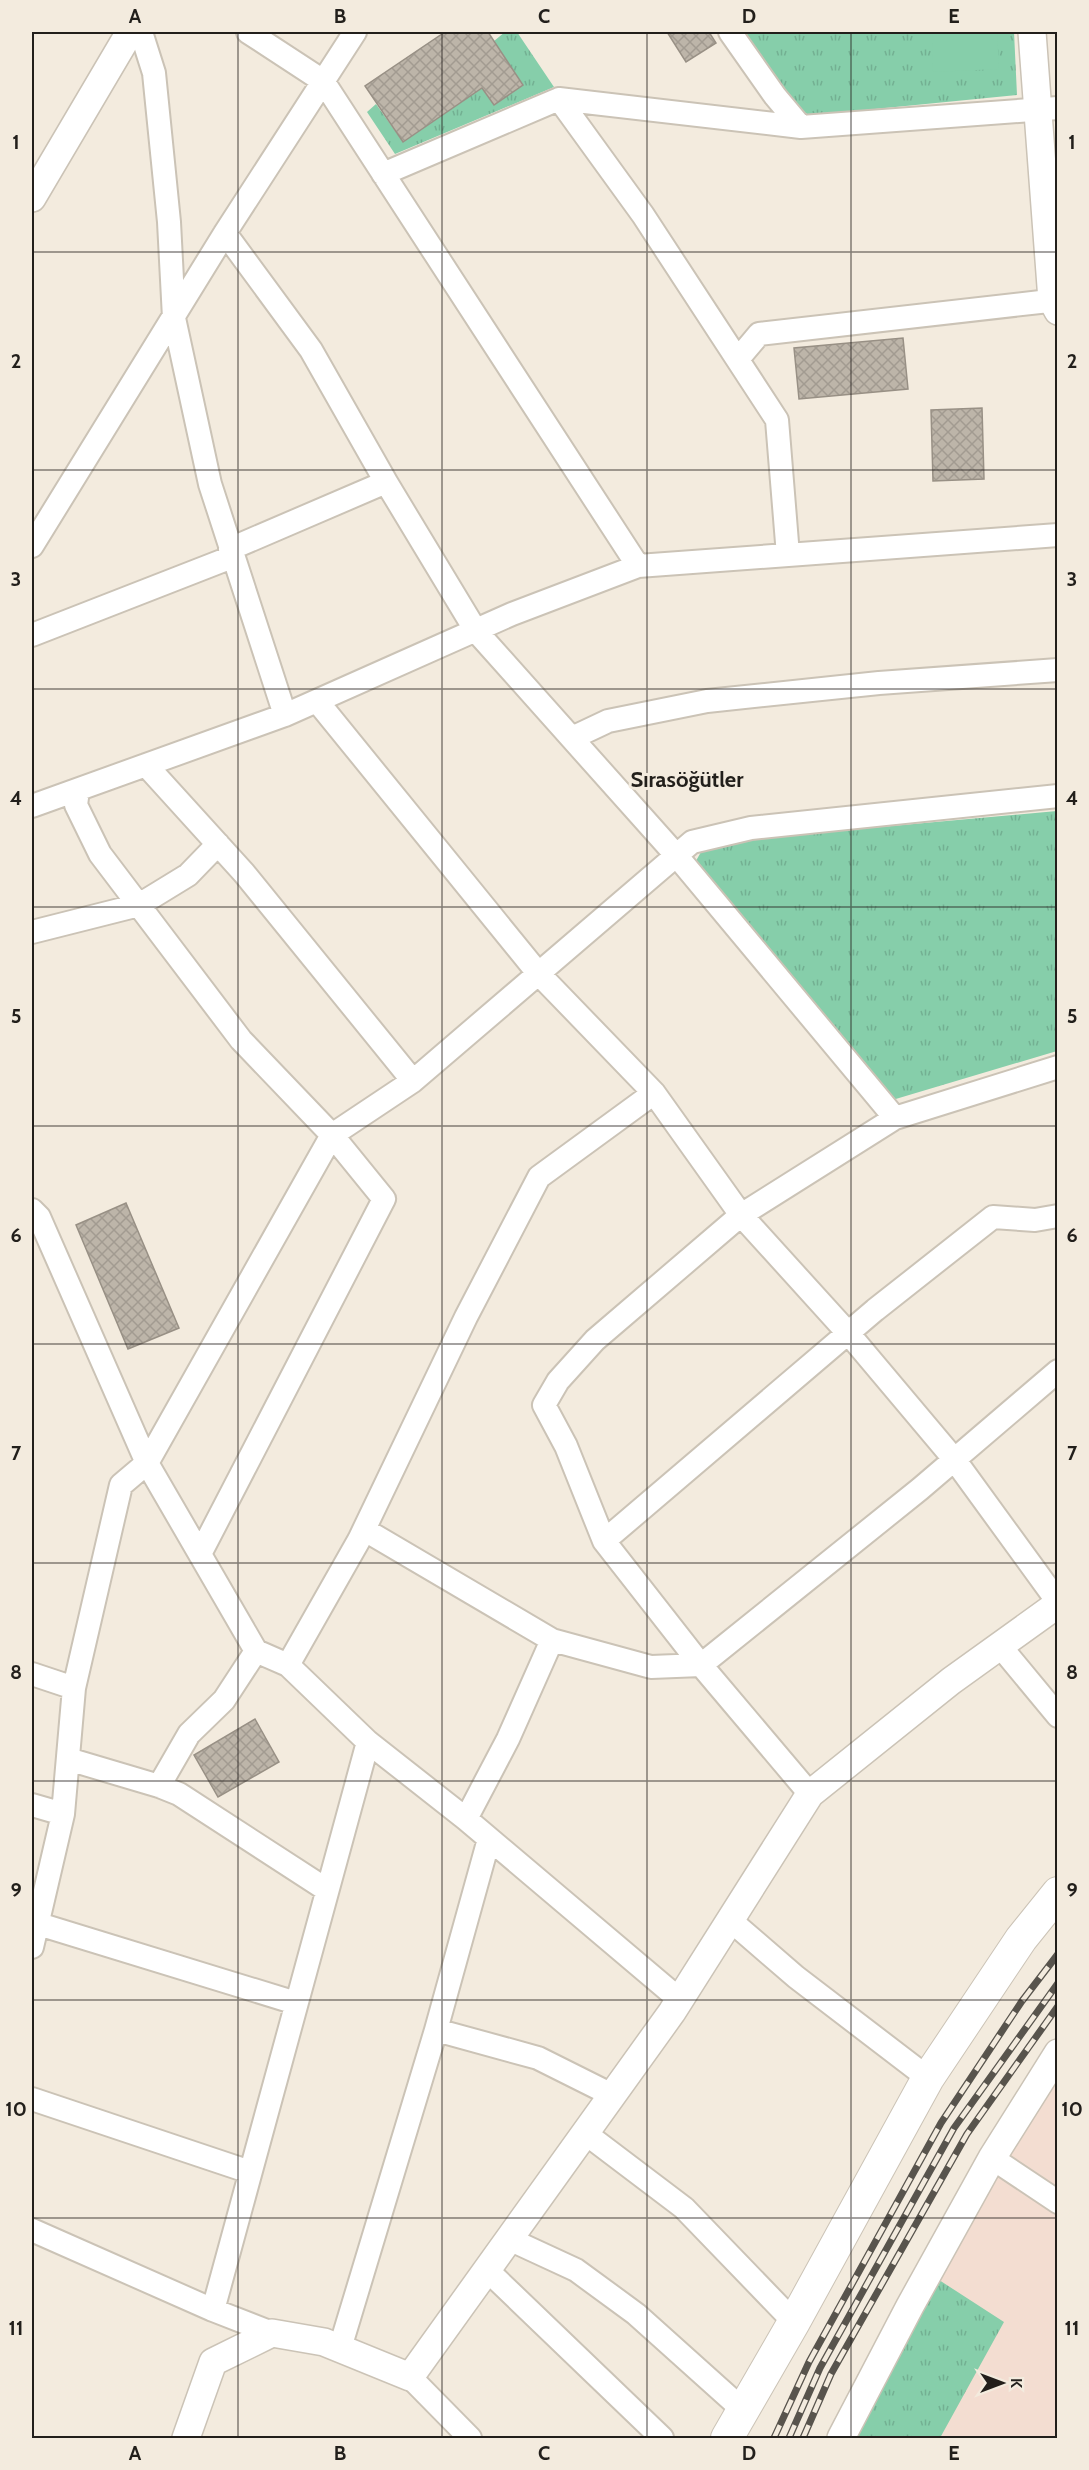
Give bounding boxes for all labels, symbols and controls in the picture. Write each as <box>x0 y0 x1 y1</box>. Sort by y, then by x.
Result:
text: A <box>129 4 142 28</box>
text: B <box>334 4 346 28</box>
text: C <box>538 4 550 28</box>
text: D <box>742 4 756 28</box>
text: E <box>948 4 960 28</box>
text: 1 <box>12 130 20 154</box>
text: 1 <box>1068 130 1076 154</box>
text: 2 <box>11 349 21 373</box>
text: 2 <box>1067 349 1077 373</box>
text: 3 <box>11 567 21 591</box>
text: 3 <box>1067 567 1077 591</box>
district label: Sırasöğütler <box>631 766 744 793</box>
text: 4 <box>10 786 22 810</box>
text: 4 <box>1066 786 1078 810</box>
text: 5 <box>11 1004 21 1028</box>
text: 5 <box>1067 1004 1077 1028</box>
text: 6 <box>10 1223 22 1247</box>
text: 6 <box>1066 1223 1078 1247</box>
text: 7 <box>11 1441 22 1465</box>
text: 7 <box>1067 1441 1078 1465</box>
text: 8 <box>10 1660 22 1684</box>
text: 8 <box>1066 1660 1078 1684</box>
text: 9 <box>10 1878 22 1902</box>
text: 9 <box>1066 1878 1078 1902</box>
text: 10 <box>5 2097 27 2121</box>
text: 10 <box>1061 2097 1083 2121</box>
text: 11 <box>9 2316 23 2340</box>
text: 11 <box>1065 2316 1079 2340</box>
north arrow <box>972 2353 1032 2413</box>
text: K <box>1007 2378 1026 2388</box>
text: A <box>129 2441 142 2465</box>
text: B <box>334 2441 346 2465</box>
text: C <box>538 2441 550 2465</box>
text: D <box>742 2441 756 2465</box>
text: E <box>948 2441 960 2465</box>

